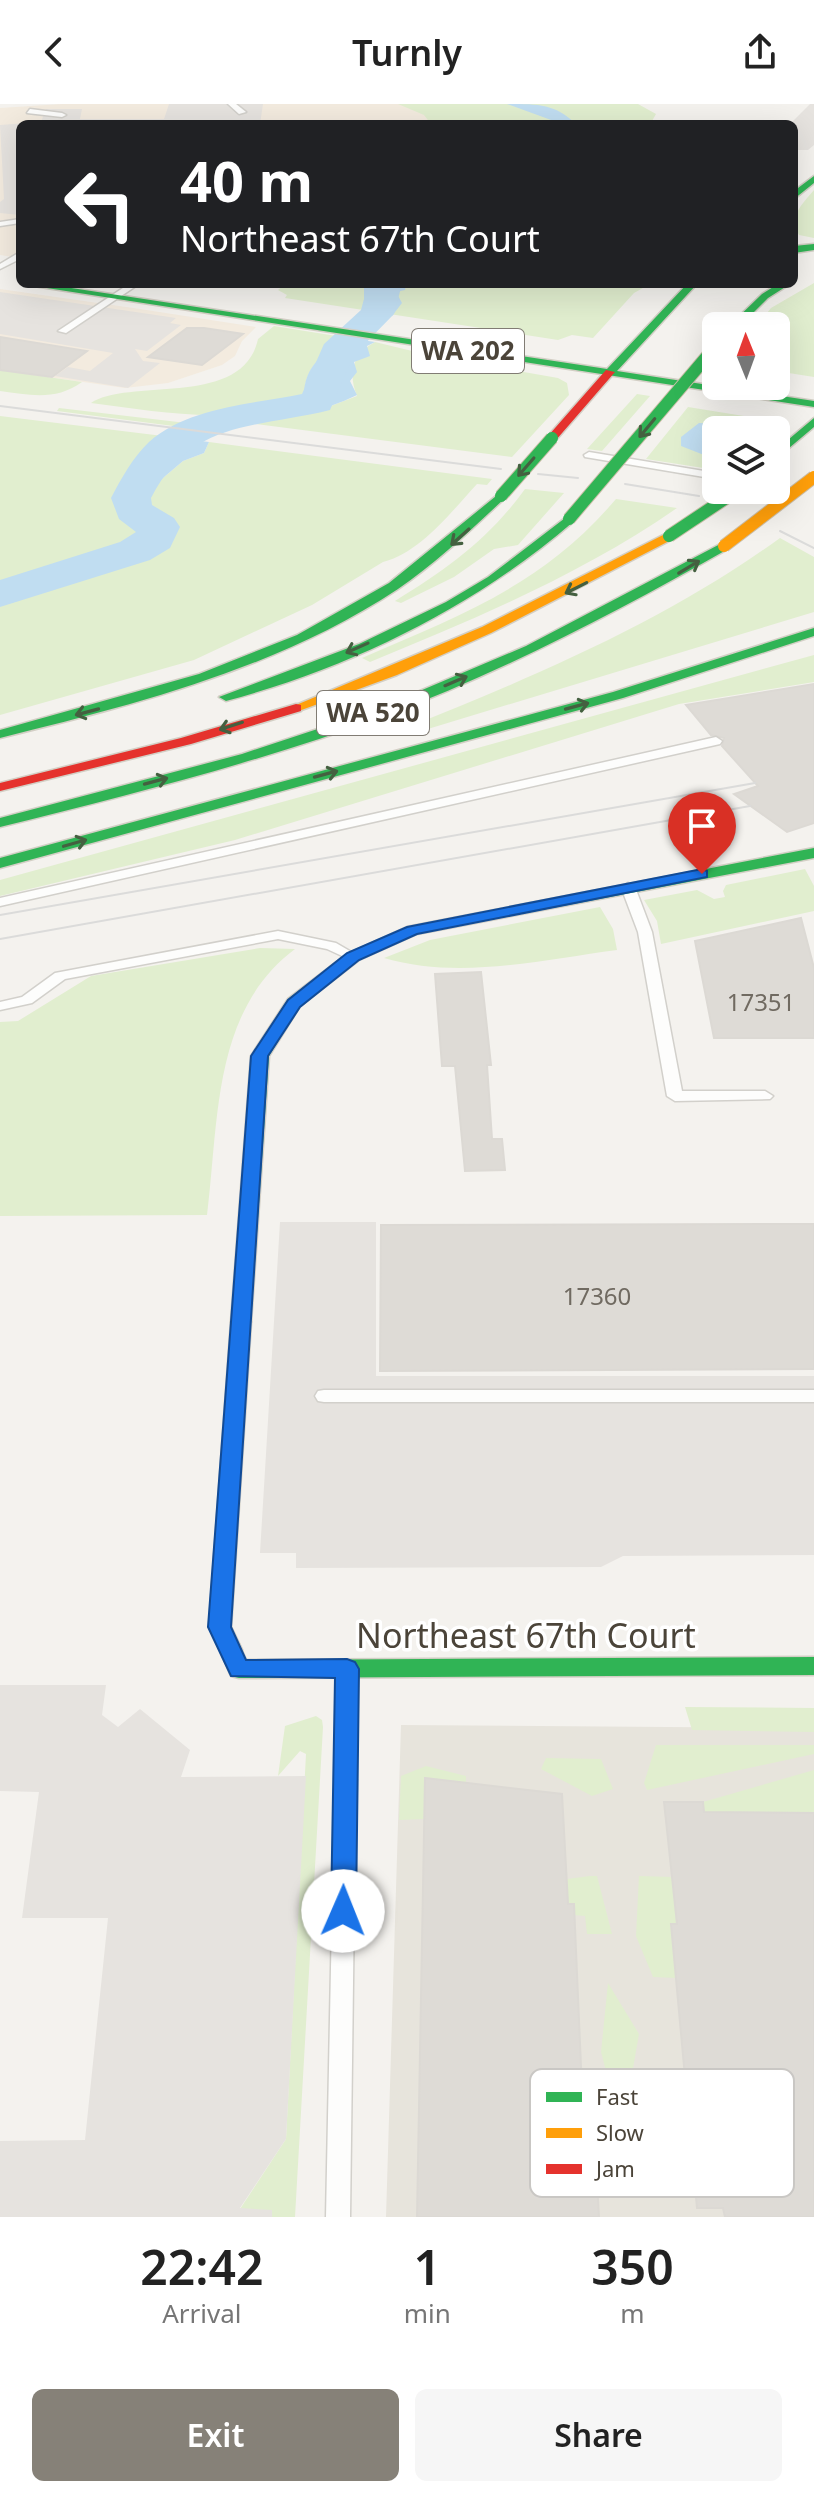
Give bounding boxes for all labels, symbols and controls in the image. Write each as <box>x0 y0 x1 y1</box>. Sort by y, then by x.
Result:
text: Turnly <box>352 28 462 77</box>
icon: back <box>32 30 76 74</box>
icon: share <box>738 30 782 74</box>
text: 40 m <box>180 142 313 218</box>
icon: left <box>48 152 152 256</box>
text: Northeast 67th Court <box>180 214 540 263</box>
north arrow <box>702 312 790 400</box>
map controls <box>702 312 790 504</box>
road number: WA 202 <box>412 329 524 373</box>
button: layers <box>702 416 790 504</box>
one-way arrow <box>638 417 656 438</box>
one-way arrow <box>518 457 536 477</box>
one-way arrow <box>450 528 470 547</box>
one-way arrow <box>677 558 700 574</box>
one-way arrow <box>565 580 589 596</box>
one-way arrow <box>345 641 369 656</box>
one-way arrow <box>443 672 468 687</box>
road number: WA 520 <box>317 691 429 735</box>
one-way arrow <box>563 697 589 712</box>
one-way arrow <box>74 705 100 720</box>
one-way arrow <box>219 719 245 734</box>
one-way arrow <box>312 765 338 780</box>
one-way arrow <box>143 772 169 787</box>
pin <box>668 792 736 874</box>
icon: arrive <box>680 804 724 848</box>
one-way arrow <box>62 835 88 850</box>
house number: 17351 <box>727 985 795 1018</box>
house number: 17360 <box>563 1279 631 1312</box>
street label: Northeast 67th Court <box>356 1612 696 1658</box>
position arrow <box>301 1869 385 1953</box>
legend <box>530 2069 794 2197</box>
text: Fast <box>596 2081 638 2111</box>
text: Slow <box>596 2117 645 2147</box>
text: Jam <box>594 2153 635 2183</box>
text: 22:42 <box>140 2234 263 2299</box>
text: 1 <box>414 2234 441 2299</box>
text: 350 <box>591 2234 674 2299</box>
text: Arrival <box>162 2295 242 2331</box>
text: min <box>404 2295 451 2331</box>
text: m <box>620 2295 645 2331</box>
button: Exit <box>32 2389 399 2481</box>
button: Share <box>415 2389 782 2481</box>

